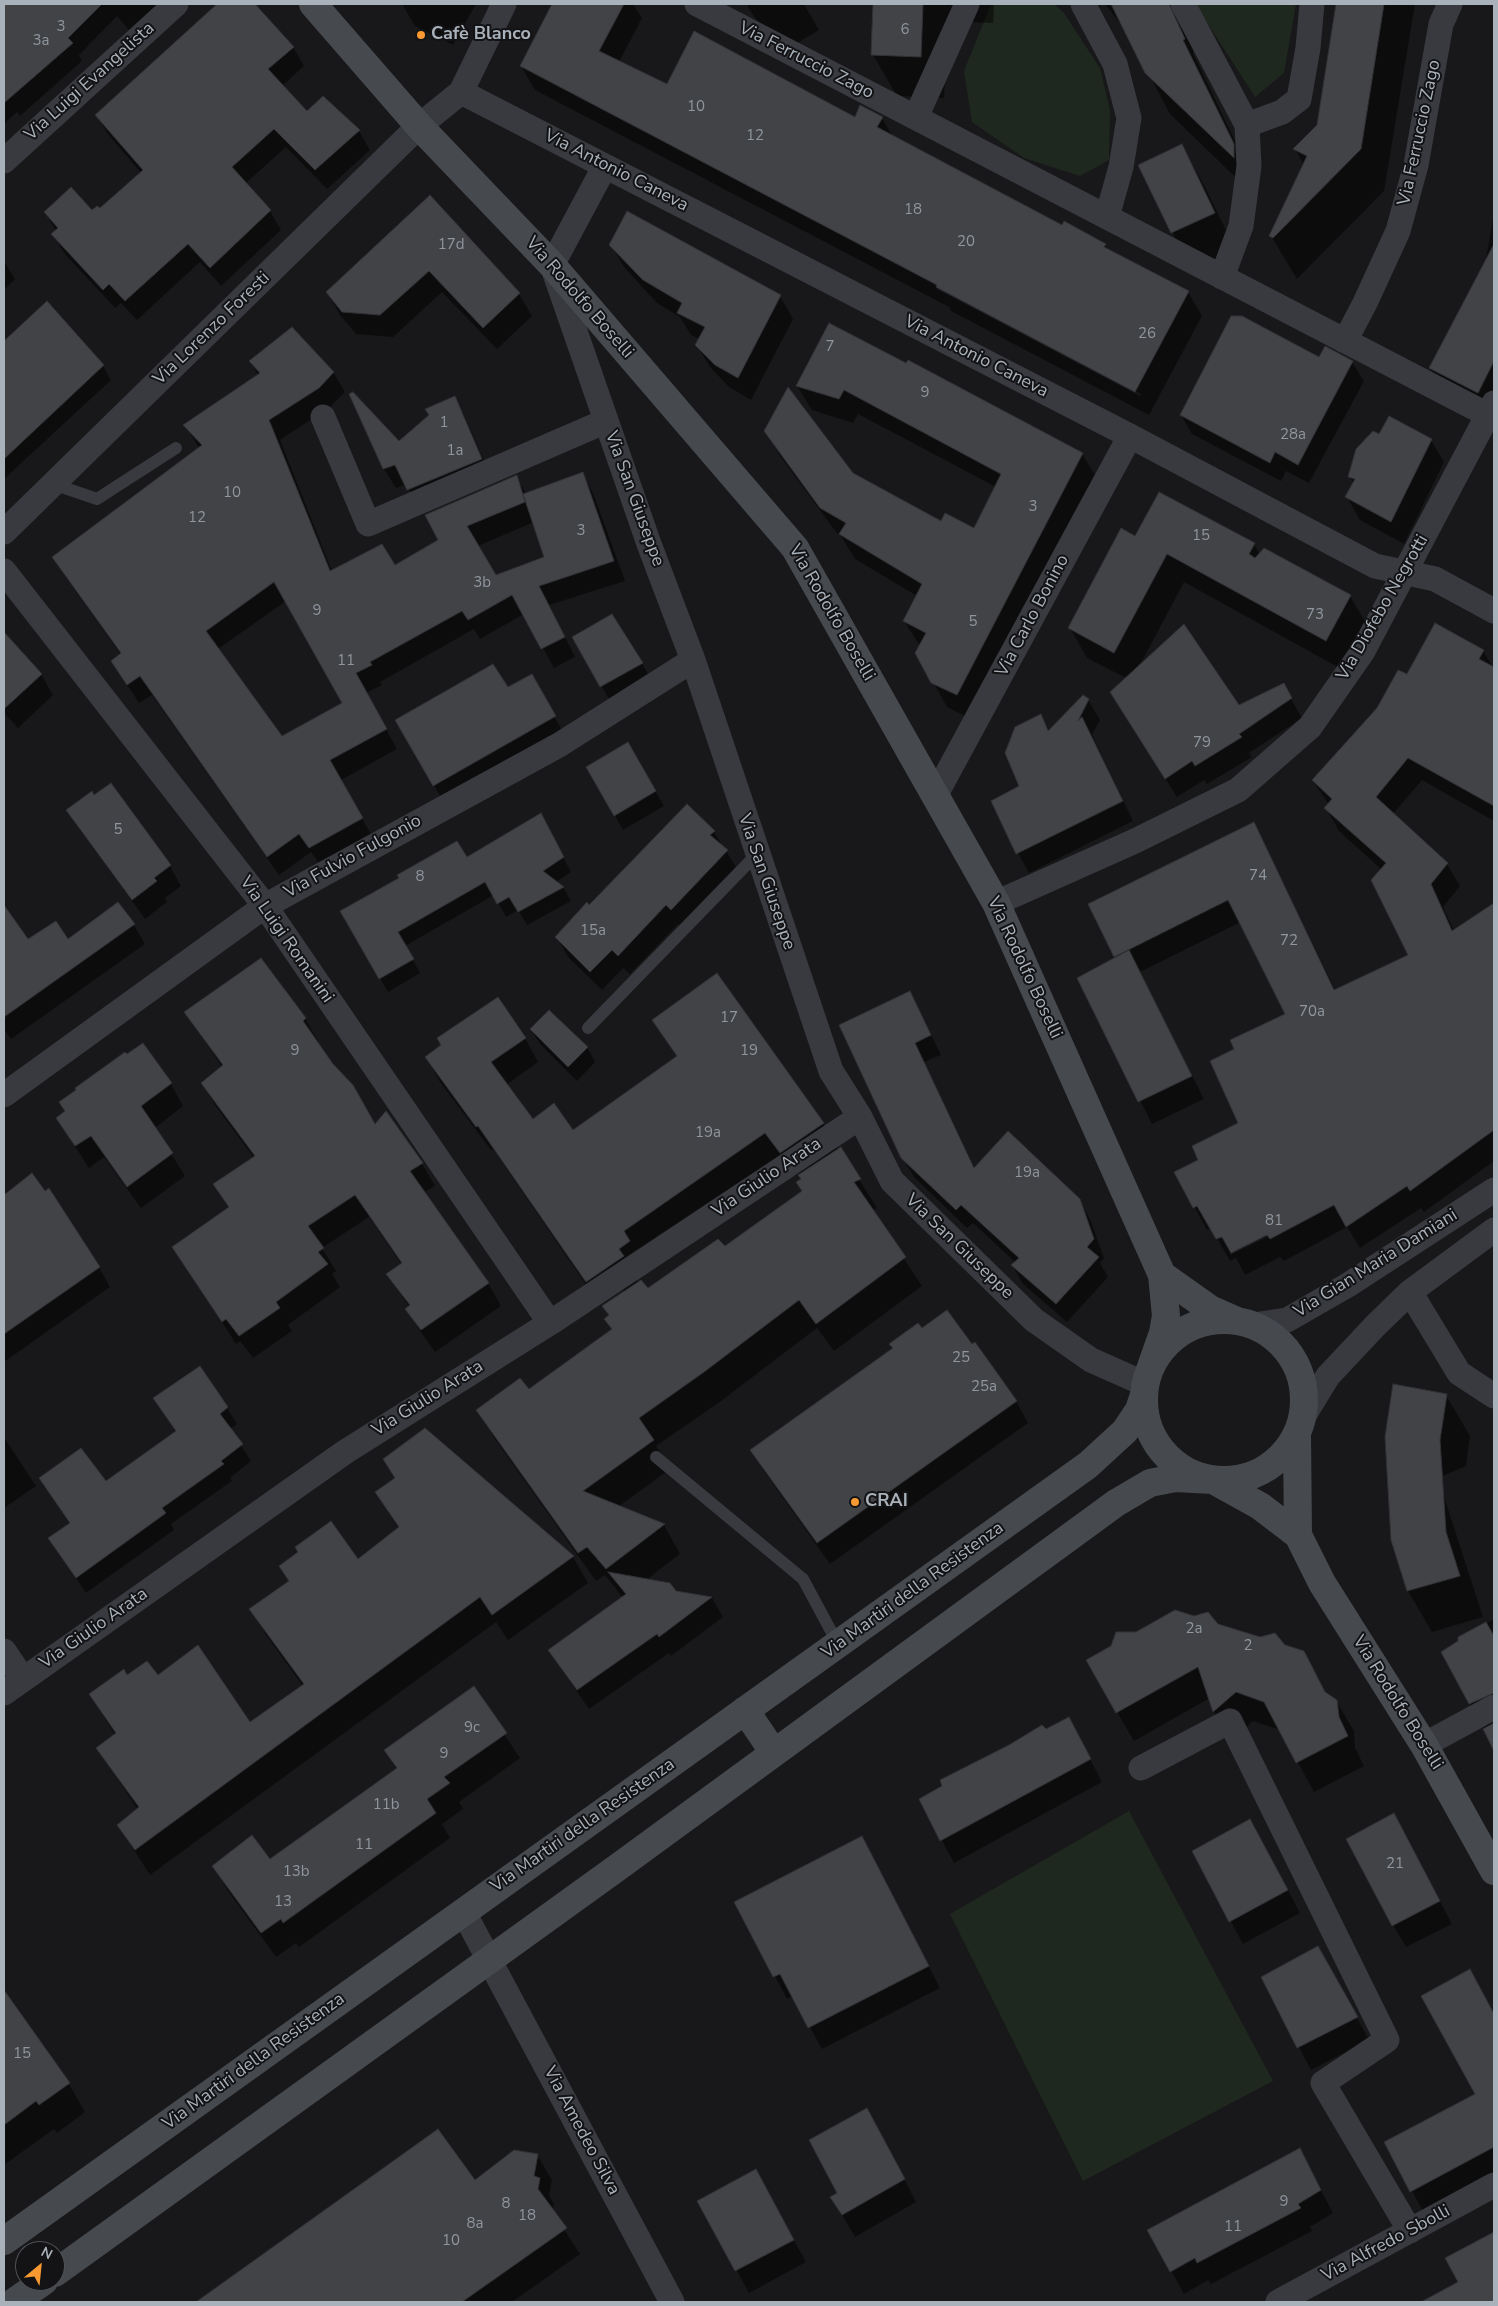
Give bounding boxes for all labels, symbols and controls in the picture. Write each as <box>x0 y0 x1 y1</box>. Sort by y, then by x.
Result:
street label: Via Luigi Evangelista <box>21 18 159 146</box>
house number: 3 <box>57 18 65 36</box>
street label: Via Ferruccio Zago <box>735 18 877 104</box>
house number: 6 <box>901 21 909 39</box>
place label: Cafè Blanco <box>431 24 531 46</box>
marker: Cafè Blanco <box>415 29 427 41</box>
house number: 3a <box>33 32 49 50</box>
street label: Via Ferruccio Zago <box>1394 58 1446 208</box>
house number: 10 <box>687 98 705 116</box>
street label: Via Antonio Caneva <box>540 125 692 217</box>
house number: 12 <box>746 127 764 145</box>
house number: 18 <box>904 201 922 219</box>
street label: Via Rodolfo Boselli <box>520 233 638 363</box>
house number: 20 <box>957 233 975 251</box>
house number: 17d <box>438 236 464 254</box>
street label: Via Lorenzo Foresti <box>149 268 275 390</box>
street label: Via Antonio Caneva <box>900 311 1052 403</box>
house number: 26 <box>1138 325 1156 343</box>
house number: 7 <box>826 338 834 356</box>
house number: 9 <box>921 384 929 402</box>
house number: 1 <box>440 414 448 432</box>
house number: 28a <box>1280 426 1306 444</box>
street label: Via San Giuseppe <box>600 428 668 570</box>
house number: 1a <box>447 442 463 460</box>
house number: 10 <box>223 484 241 502</box>
house number: 3 <box>1029 498 1037 516</box>
house number: 12 <box>188 509 206 527</box>
house number: 3 <box>577 522 585 540</box>
house number: 15 <box>1192 527 1210 545</box>
street label: Via Diofebo Negrotti <box>1332 531 1434 685</box>
street label: Via Rodolfo Boselli <box>783 541 879 685</box>
street label: Via Carlo Bonino <box>992 551 1074 681</box>
house number: 3b <box>473 574 491 592</box>
house number: 9 <box>313 602 321 620</box>
house number: 73 <box>1306 606 1324 624</box>
house number: 5 <box>969 613 977 631</box>
house number: 11 <box>337 652 355 670</box>
house number: 79 <box>1193 734 1211 752</box>
street label: Via Fulvio Fulgonio <box>281 810 425 904</box>
street label: Via San Giuseppe <box>733 811 799 953</box>
house number: 5 <box>114 821 122 839</box>
house number: 74 <box>1249 867 1267 885</box>
house number: 8 <box>416 868 424 886</box>
street label: Via Luigi Romanini <box>234 873 338 1007</box>
street label: Via Rodolfo Boselli <box>982 894 1066 1042</box>
house number: 15a <box>580 922 606 940</box>
house number: 72 <box>1280 932 1298 950</box>
house number: 70a <box>1299 1003 1325 1021</box>
house number: 17 <box>720 1009 738 1027</box>
house number: 9 <box>291 1042 299 1060</box>
house number: 19 <box>740 1042 758 1060</box>
house number: 19a <box>695 1124 721 1142</box>
street label: Via Giulio Arata <box>708 1134 826 1222</box>
house number: 19a <box>1014 1164 1040 1182</box>
street label: Via San Giuseppe <box>900 1190 1018 1304</box>
street label: Via Gian Maria Damiani <box>1290 1205 1462 1323</box>
house number: 81 <box>1265 1212 1283 1230</box>
house number: 25 <box>952 1349 970 1367</box>
street label: Via Giulio Arata <box>368 1356 488 1442</box>
house number: 25a <box>971 1378 997 1396</box>
place label: CRAI <box>865 1491 908 1513</box>
marker: CRAI <box>849 1496 861 1508</box>
street label: Via Martiri della Resistenza <box>818 1518 1008 1664</box>
street label: Via Giulio Arata <box>36 1584 152 1674</box>
house number: 2a <box>1186 1620 1202 1638</box>
street label: Via Rodolfo Boselli <box>1347 1632 1447 1774</box>
house number: 2 <box>1244 1637 1252 1655</box>
house number: 9c <box>464 1719 480 1737</box>
house number: 9 <box>440 1745 448 1763</box>
street label: Via Martiri della Resistenza <box>487 1754 679 1898</box>
house number: 11b <box>373 1796 399 1814</box>
house number: 11 <box>355 1836 373 1854</box>
house number: 21 <box>1386 1855 1404 1873</box>
house number: 13b <box>283 1863 309 1881</box>
house number: 13 <box>274 1893 292 1911</box>
street label: Via Martiri della Resistenza <box>159 1989 349 2135</box>
house number: 15 <box>13 2045 31 2063</box>
street label: Via Amedeo Silva <box>538 2063 624 2199</box>
house number: 9 <box>1280 2193 1288 2211</box>
house number: 8 <box>502 2195 510 2213</box>
street label: Via Alfredo Sbolli <box>1318 2201 1454 2287</box>
house number: 18 <box>518 2207 536 2225</box>
house number: 8a <box>467 2215 483 2233</box>
house number: 11 <box>1224 2218 1242 2236</box>
house number: 10 <box>442 2232 460 2250</box>
north arrow <box>15 2241 65 2291</box>
text: N <box>38 2242 56 2264</box>

